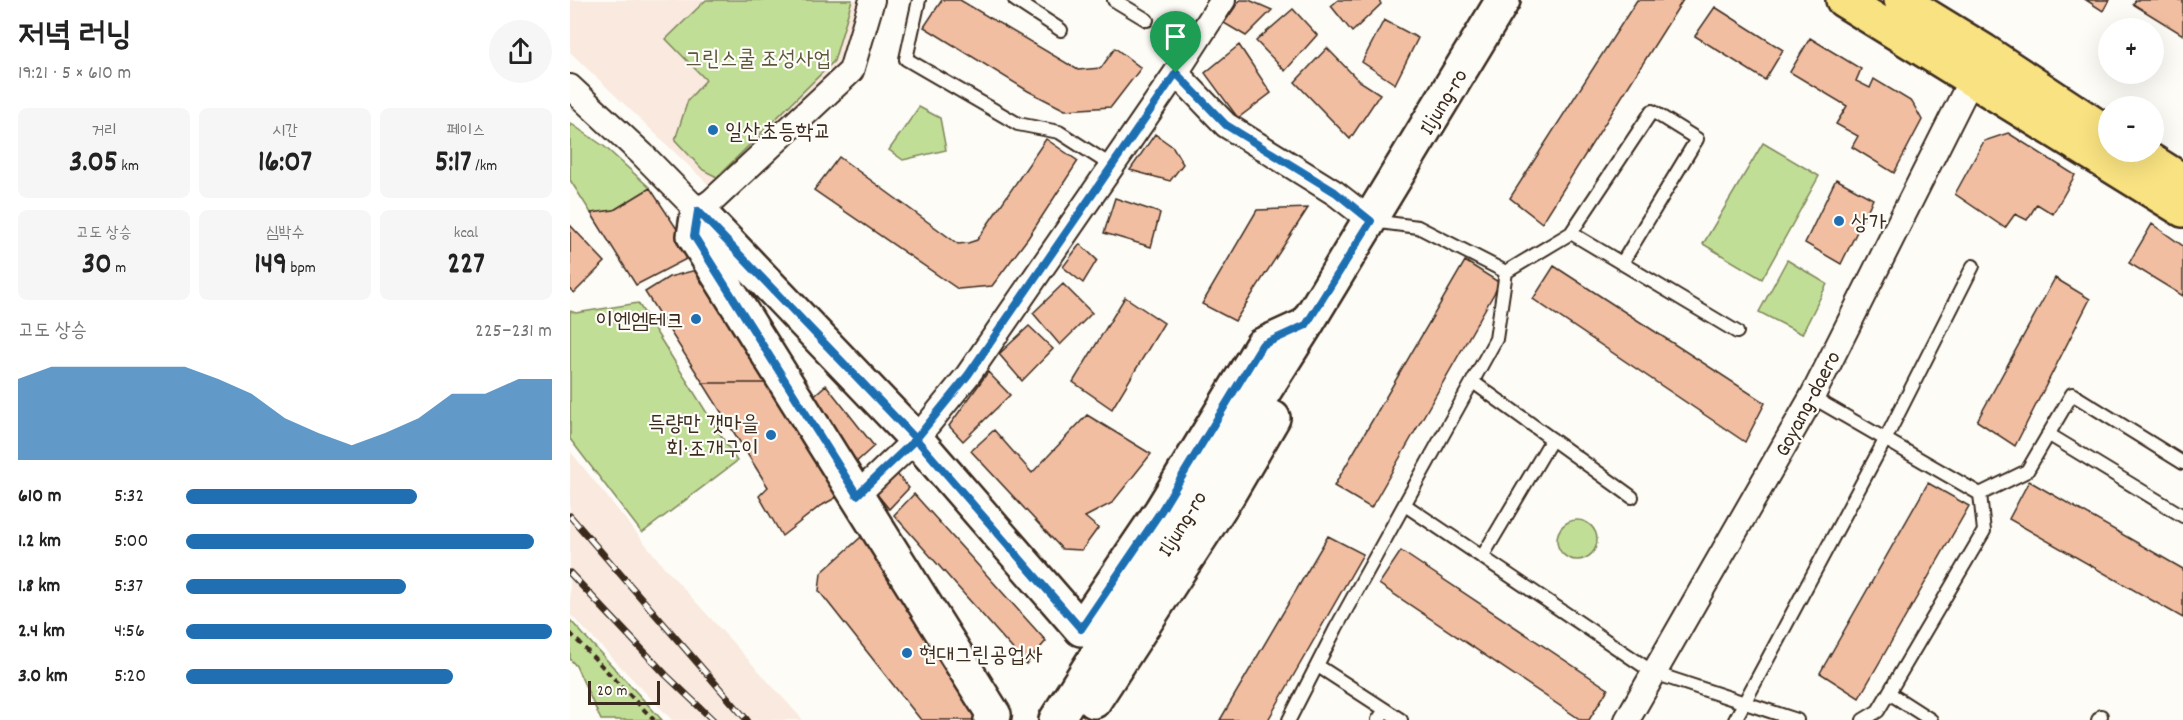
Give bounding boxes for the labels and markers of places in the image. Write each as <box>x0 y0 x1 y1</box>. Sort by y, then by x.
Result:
pin <box>1150 11 1201 73</box>
place label: 일산초등학교 <box>725 118 831 149</box>
marker: 일산초등학교 <box>706 123 720 137</box>
place label: 상가 <box>1851 209 1887 240</box>
marker: 상가 <box>1832 214 1846 228</box>
place label: 이엔엠테크 <box>595 307 684 338</box>
marker: 이엔엠테크 <box>689 312 703 326</box>
place label: 득량만 갯마을 회·조개구이 <box>648 410 759 466</box>
marker: 득량만 갯마을 회·조개구이 <box>764 428 778 442</box>
place label: 현대그린공업사 <box>919 641 1043 672</box>
marker: 현대그린공업사 <box>900 646 914 660</box>

